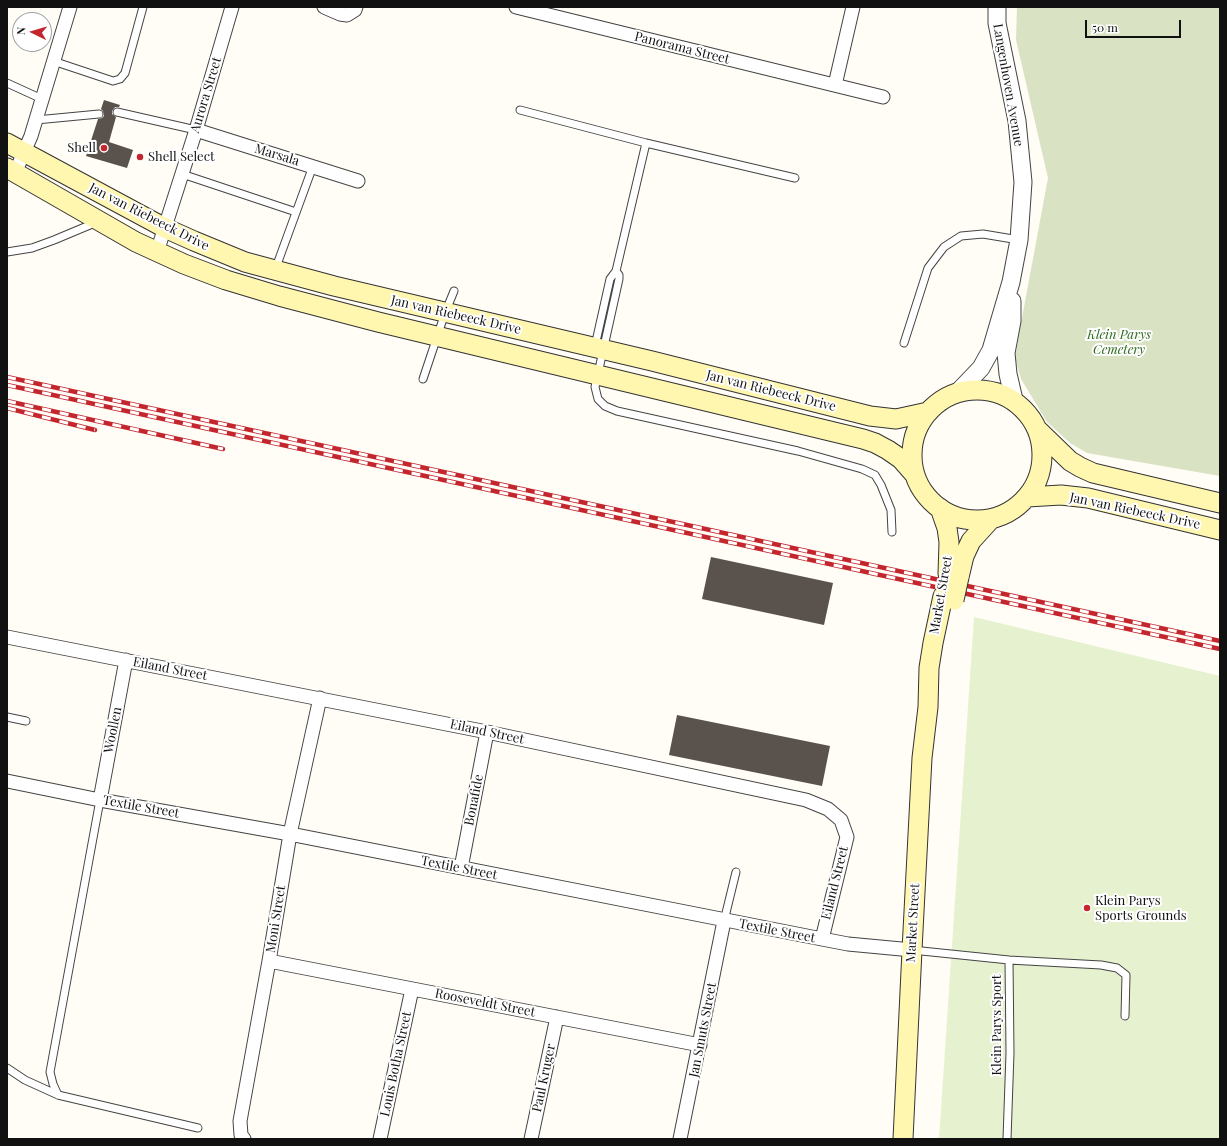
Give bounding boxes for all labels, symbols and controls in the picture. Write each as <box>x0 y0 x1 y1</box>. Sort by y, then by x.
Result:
north arrow <box>12 12 52 52</box>
scale bar <box>1087 12 1183 38</box>
text: 50 m <box>1092 19 1118 35</box>
street label: Langenhoven Avenue <box>990 22 1026 148</box>
text: N <box>13 26 28 36</box>
street label: Panorama Street <box>633 29 731 67</box>
street label: Aurora Street <box>187 55 225 135</box>
place label: Shell <box>67 140 96 156</box>
street label: Marsala <box>253 141 301 169</box>
marker: Shell <box>99 143 109 153</box>
place label: Shell Select <box>148 149 215 165</box>
marker: Shell Select <box>135 152 145 162</box>
street label: Jan van Riebeeck Drive <box>86 180 212 254</box>
street label: Jan van Riebeeck Drive <box>389 292 523 338</box>
park label: Klein Parys Cemetery <box>1087 327 1151 358</box>
street label: Jan van Riebeeck Drive <box>705 367 837 415</box>
street label: Jan van Riebeeck Drive <box>1068 490 1202 532</box>
street label: Market Street <box>926 555 956 635</box>
street label: Eiland Street <box>132 654 208 684</box>
street label: Woollen <box>101 706 125 754</box>
street label: Eiland Street <box>449 717 525 747</box>
street label: Bonafide <box>461 773 487 827</box>
street label: Textile Street <box>102 793 180 821</box>
street label: Eiland Street <box>818 845 852 921</box>
street label: Textile Street <box>420 853 498 883</box>
street label: Market Street <box>903 883 923 963</box>
street label: Moni Street <box>263 884 289 954</box>
place label: Klein Parys Sports Grounds <box>1095 893 1187 924</box>
marker: Klein Parys Sports Grounds <box>1082 903 1092 913</box>
street label: Textile Street <box>738 916 816 946</box>
street label: Klein Parys Sport <box>989 975 1005 1075</box>
street label: Jan Smuts Street <box>686 981 720 1079</box>
street label: Rooseveldt Street <box>434 986 536 1020</box>
street label: Louis Botha Street <box>377 1010 415 1118</box>
street label: Paul Kruger <box>529 1042 559 1114</box>

